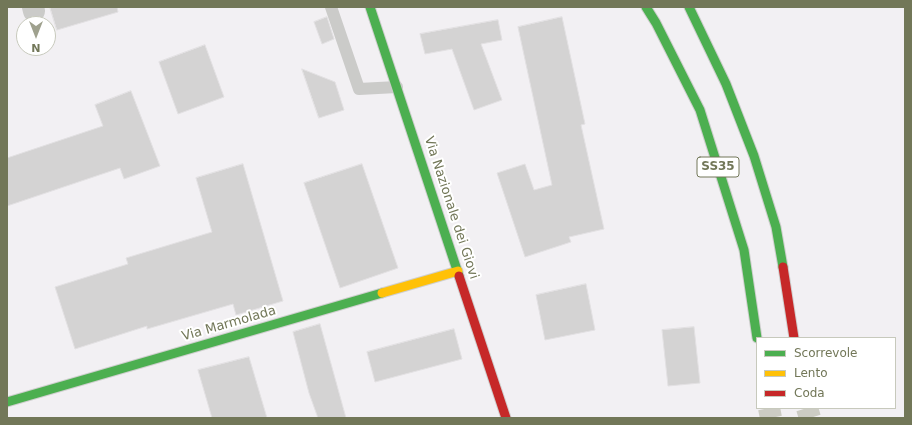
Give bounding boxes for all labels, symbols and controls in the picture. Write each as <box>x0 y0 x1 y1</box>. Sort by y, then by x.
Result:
north arrow <box>16 16 56 56</box>
text: N <box>31 41 41 54</box>
street label: Via Nazionale dei Giovi <box>421 135 481 281</box>
road number: SS35 <box>697 157 739 177</box>
street label: Via Marmolada <box>180 303 278 345</box>
legend <box>756 337 896 409</box>
text: Scorrevole <box>794 346 858 360</box>
text: Lento <box>794 366 828 380</box>
text: Coda <box>794 386 825 400</box>

